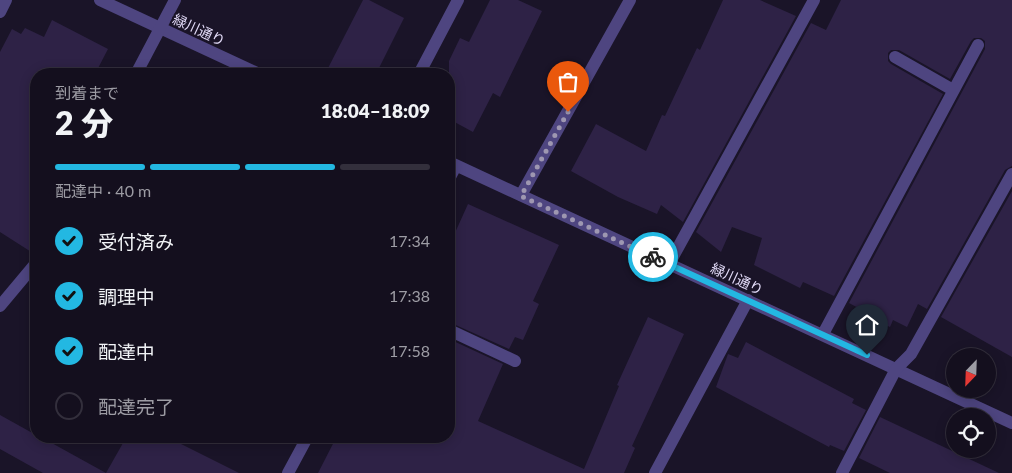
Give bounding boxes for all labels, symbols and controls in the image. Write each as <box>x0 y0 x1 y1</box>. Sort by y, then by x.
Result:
street label: 緑川通り <box>170 10 228 49</box>
pin <box>547 61 589 112</box>
icon: bag <box>554 68 582 96</box>
text: 到着まで <box>55 83 119 102</box>
text: 18:04–18:09 <box>321 99 430 122</box>
text: 2 分 <box>55 103 113 142</box>
text: 配達中 · 40 m <box>55 181 151 200</box>
icon: check <box>55 227 83 255</box>
text: 受付済み <box>98 230 174 253</box>
text: 17:34 <box>389 231 430 250</box>
courier <box>628 232 678 282</box>
icon: bike <box>639 243 667 271</box>
street label: 緑川通り <box>708 259 766 298</box>
icon: check <box>55 282 83 310</box>
text: 調理中 <box>98 285 155 308</box>
text: 17:38 <box>389 286 430 305</box>
pin <box>846 304 888 355</box>
icon: home <box>853 311 881 339</box>
icon: check <box>55 337 83 365</box>
text: 配達中 <box>98 340 155 363</box>
text: 17:58 <box>389 341 430 360</box>
north arrow <box>946 348 996 398</box>
map controls <box>946 348 996 458</box>
text: 配達完了 <box>98 395 174 418</box>
button: locate <box>946 408 996 458</box>

